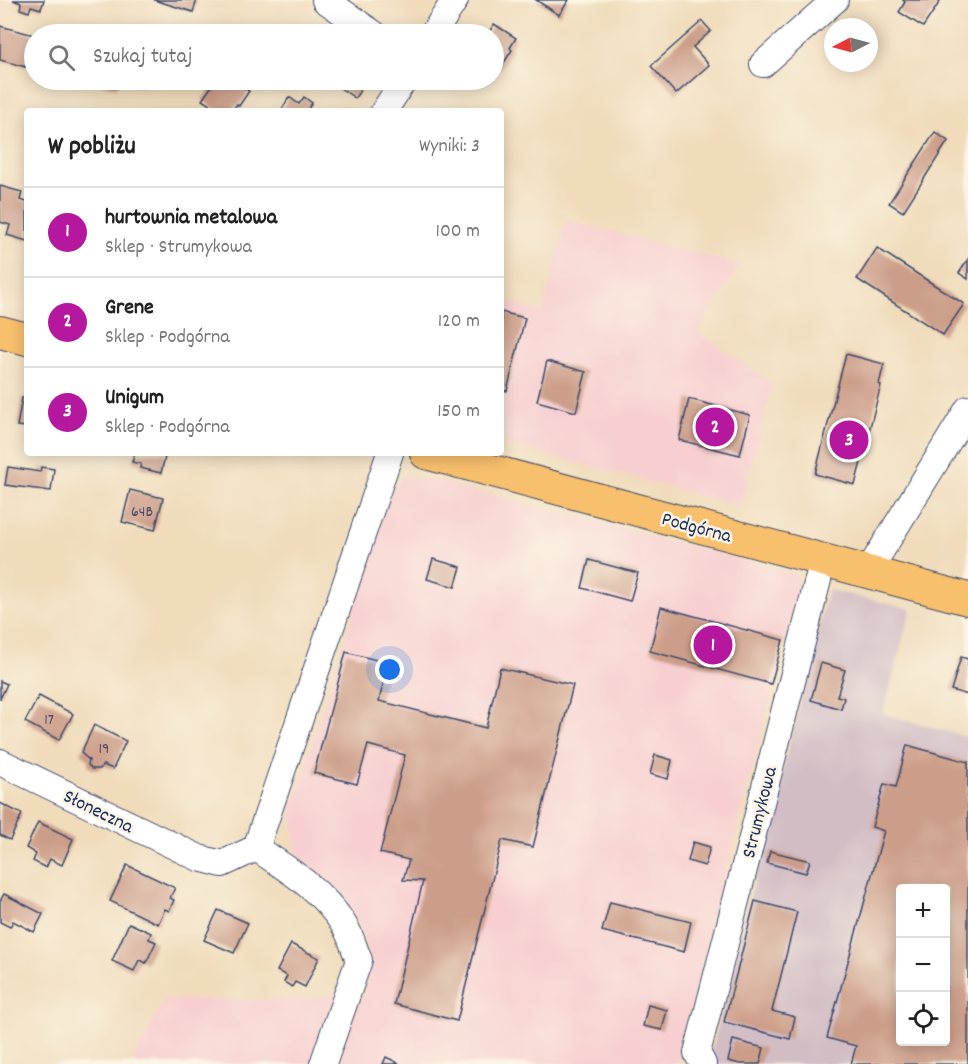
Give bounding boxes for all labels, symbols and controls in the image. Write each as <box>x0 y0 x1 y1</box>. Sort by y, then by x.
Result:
north arrow <box>824 18 878 72</box>
search box <box>24 24 504 90</box>
icon: search <box>45 41 78 74</box>
text: Szukaj tutaj <box>93 42 192 73</box>
text: W pobliżu <box>48 129 136 166</box>
text: Wyniki: 3 <box>419 133 480 161</box>
text: hurtownia metalowa <box>105 203 277 234</box>
text: 1 <box>65 218 70 246</box>
text: 100 m <box>436 218 480 246</box>
text: Sklep · Strumykowa <box>105 234 252 262</box>
text: Grene <box>105 293 154 324</box>
text: 2 <box>63 308 72 336</box>
text: 120 m <box>438 308 480 336</box>
text: Sklep · Podgórna <box>105 324 230 352</box>
text: Unigum <box>105 383 164 414</box>
text: 3 <box>63 398 72 426</box>
text: 150 m <box>437 398 480 426</box>
pin: 2 <box>696 404 734 450</box>
text: Sklep · Podgórna <box>105 414 230 442</box>
pin: 3 <box>830 418 868 462</box>
house number: 64B <box>131 501 153 524</box>
street label: Podgórna <box>658 506 735 552</box>
pin: 1 <box>694 622 732 668</box>
your location <box>375 655 404 684</box>
house number: 17 <box>44 709 54 732</box>
house number: 19 <box>99 738 109 761</box>
street label: Strumykowa <box>736 763 786 861</box>
street label: Słoneczna <box>58 784 138 842</box>
map controls <box>896 884 950 1046</box>
button: + <box>896 884 950 938</box>
button: − <box>896 938 950 992</box>
button: locate <box>896 992 950 1046</box>

